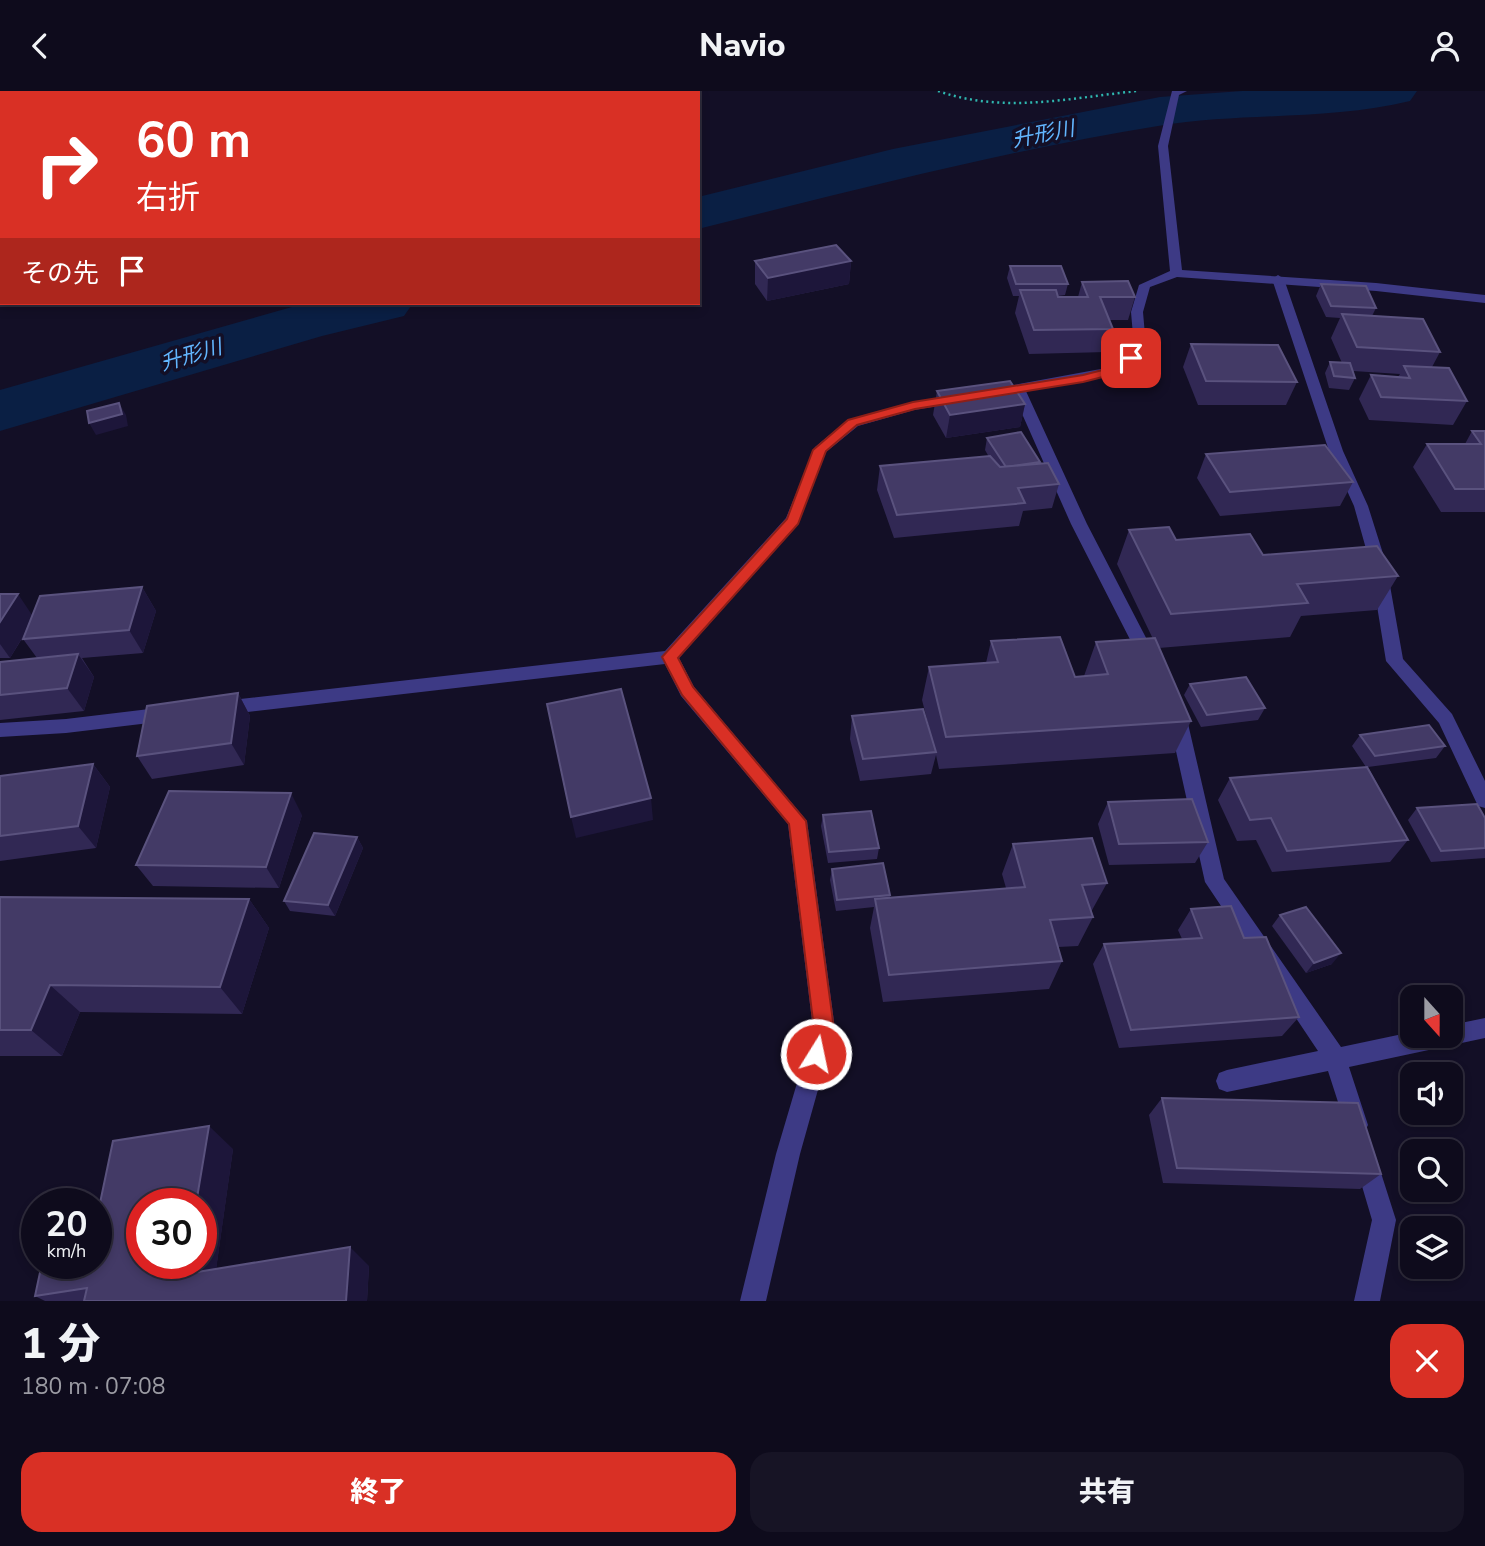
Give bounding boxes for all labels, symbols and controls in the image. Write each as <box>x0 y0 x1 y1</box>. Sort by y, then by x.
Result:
text: Navio <box>699 24 786 67</box>
icon: back <box>21 27 59 65</box>
icon: person <box>1426 27 1464 65</box>
text: 60 m <box>136 107 251 174</box>
water label: 升形川 <box>1009 114 1079 154</box>
icon: right <box>21 119 112 210</box>
text: 右折 <box>136 176 200 219</box>
icon: arrive <box>113 252 151 290</box>
text: その先 <box>21 256 99 291</box>
pin <box>1101 328 1161 388</box>
water label: 升形川 <box>157 332 227 377</box>
icon: arrive <box>1112 339 1150 377</box>
north arrow <box>1400 985 1463 1048</box>
map controls <box>1400 985 1463 1279</box>
position arrow <box>779 1017 853 1091</box>
button: sound <box>1400 1062 1463 1125</box>
button: search <box>1400 1139 1463 1202</box>
speed limit sign: 30 <box>126 1188 217 1279</box>
text: 20 <box>45 1201 88 1248</box>
button: layers <box>1400 1216 1463 1279</box>
text: km/h <box>47 1239 86 1263</box>
text: 1 分 <box>21 1316 100 1373</box>
button: close <box>1390 1324 1464 1398</box>
text: 180 m · 07:08 <box>21 1371 166 1402</box>
button: 終了 <box>21 1452 736 1532</box>
button: 共有 <box>750 1452 1464 1532</box>

